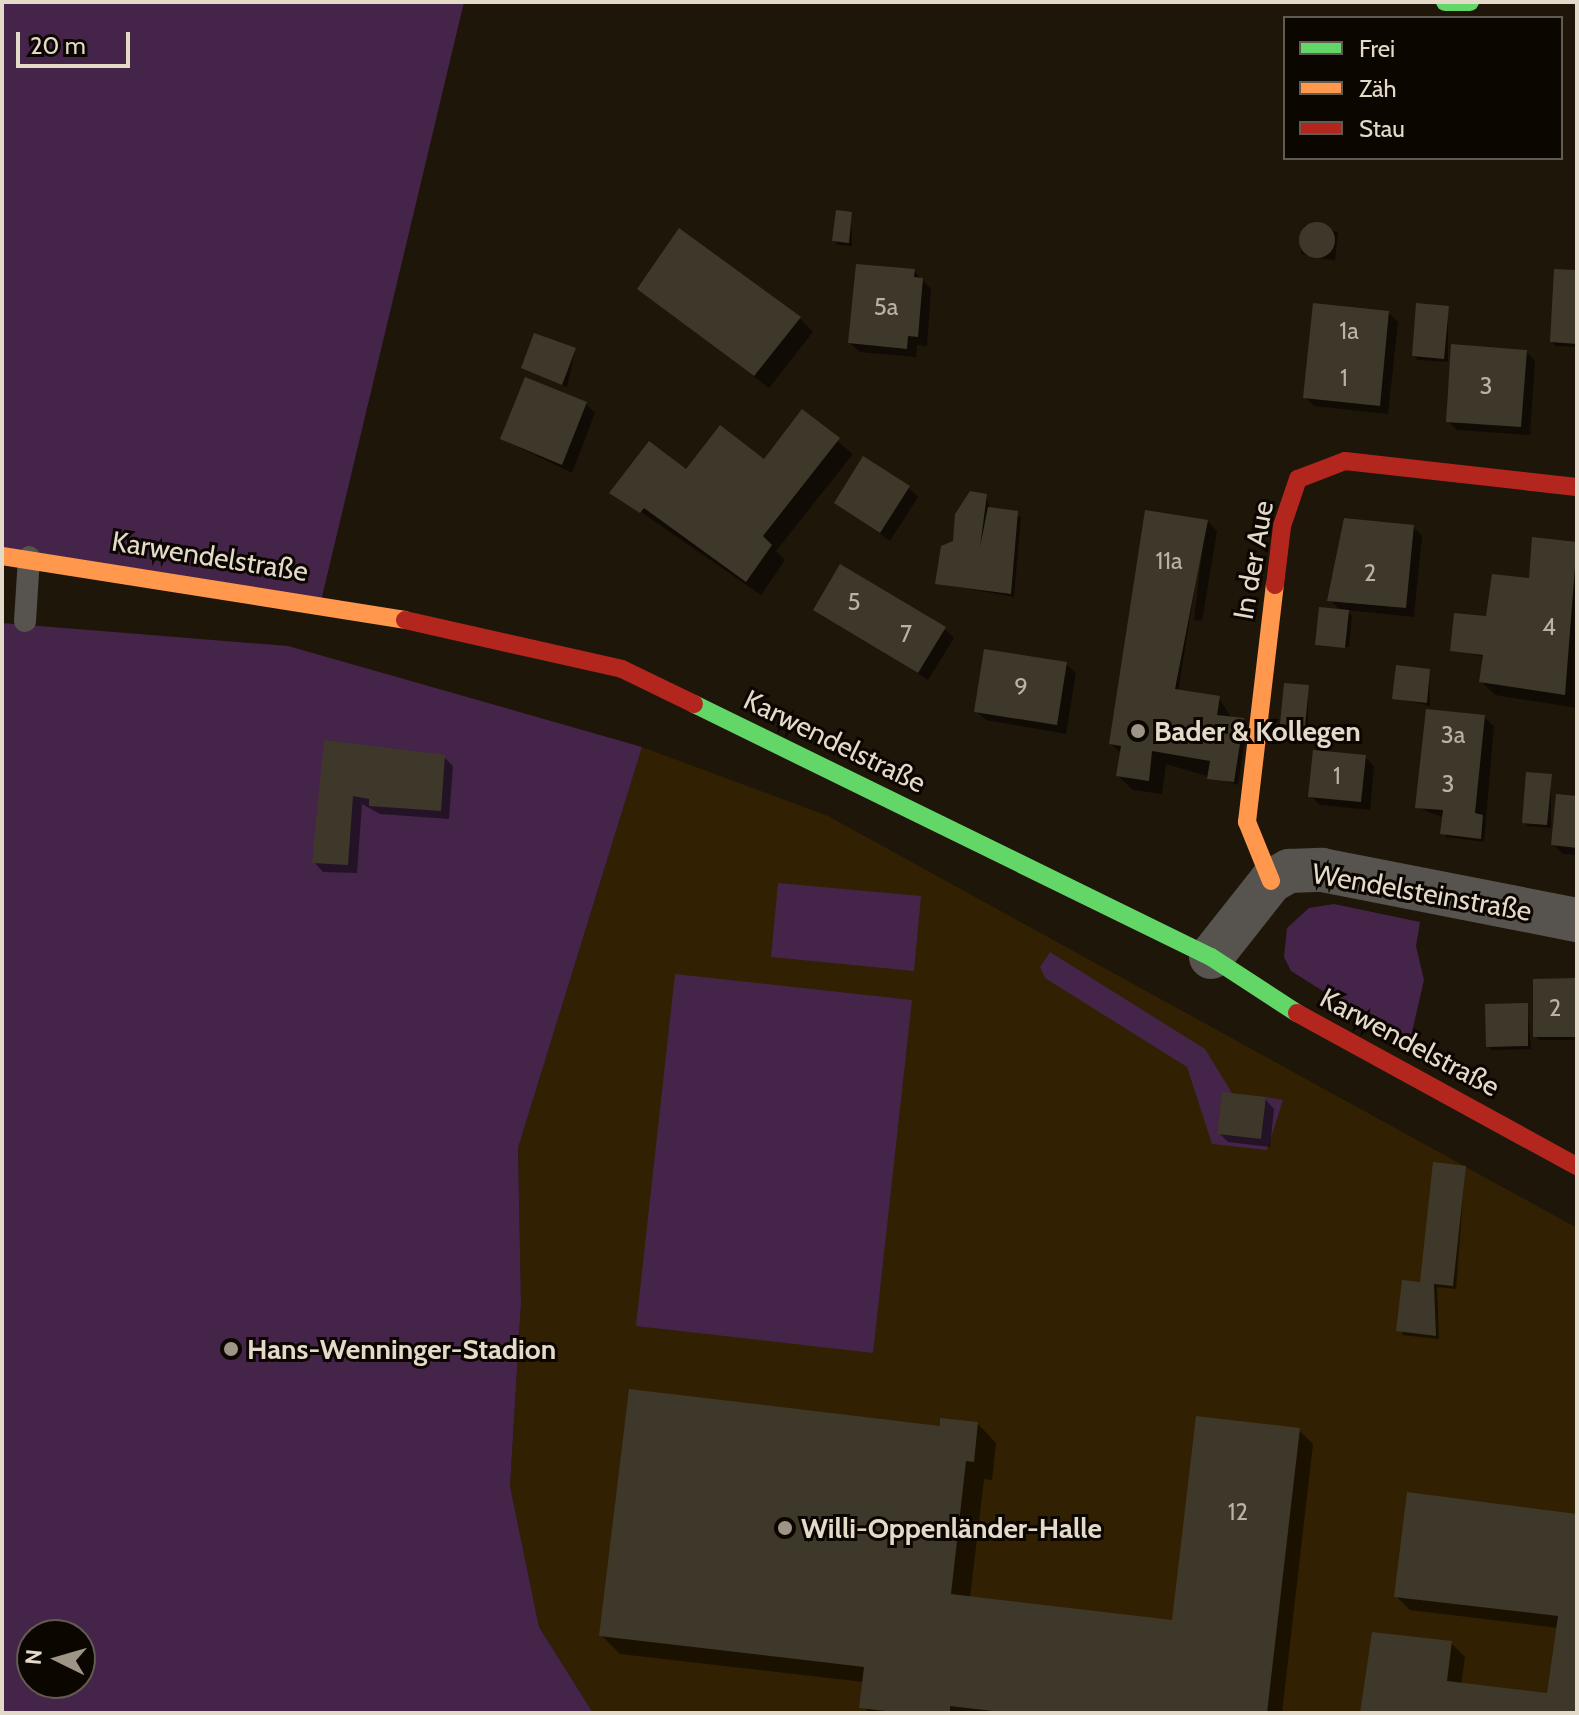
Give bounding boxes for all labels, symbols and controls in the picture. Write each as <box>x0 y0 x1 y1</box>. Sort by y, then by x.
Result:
scale bar <box>20 16 134 66</box>
legend <box>1283 16 1563 160</box>
text: 20 m <box>30 31 86 60</box>
text: Frei <box>1359 34 1395 63</box>
text: Zäh <box>1359 74 1396 103</box>
text: Stau <box>1359 114 1405 143</box>
house number: 5a <box>874 293 898 321</box>
house number: 1a <box>1339 317 1359 345</box>
house number: 1 <box>1340 364 1348 392</box>
house number: 3 <box>1480 372 1492 400</box>
street label: In der Aue <box>1226 498 1280 622</box>
street label: Karwendelstraße <box>109 524 311 588</box>
house number: 11a <box>1155 547 1183 575</box>
house number: 2 <box>1364 559 1376 587</box>
house number: 5 <box>848 588 860 616</box>
house number: 4 <box>1542 613 1556 641</box>
house number: 7 <box>900 620 912 648</box>
house number: 9 <box>1014 673 1028 701</box>
street label: Karwendelstraße <box>739 682 931 800</box>
place label: Bader & Kollegen <box>1154 714 1361 748</box>
house number: 3a <box>1441 721 1465 749</box>
marker: Bader & Kollegen <box>1129 722 1147 740</box>
house number: 1 <box>1333 762 1341 790</box>
house number: 3 <box>1442 770 1454 798</box>
street label: Wendelsteinstraße <box>1310 856 1534 928</box>
street label: Karwendelstraße <box>1315 981 1505 1103</box>
house number: 2 <box>1549 994 1561 1022</box>
place label: Hans-Wenninger-Stadion <box>247 1332 556 1366</box>
marker: Hans-Wenninger-Stadion <box>222 1340 240 1358</box>
house number: 12 <box>1228 1498 1248 1526</box>
place label: Willi-Oppenländer-Halle <box>801 1511 1102 1545</box>
marker: Willi-Oppenländer-Halle <box>776 1519 794 1537</box>
north arrow <box>16 1619 96 1699</box>
text: N <box>19 1648 48 1666</box>

